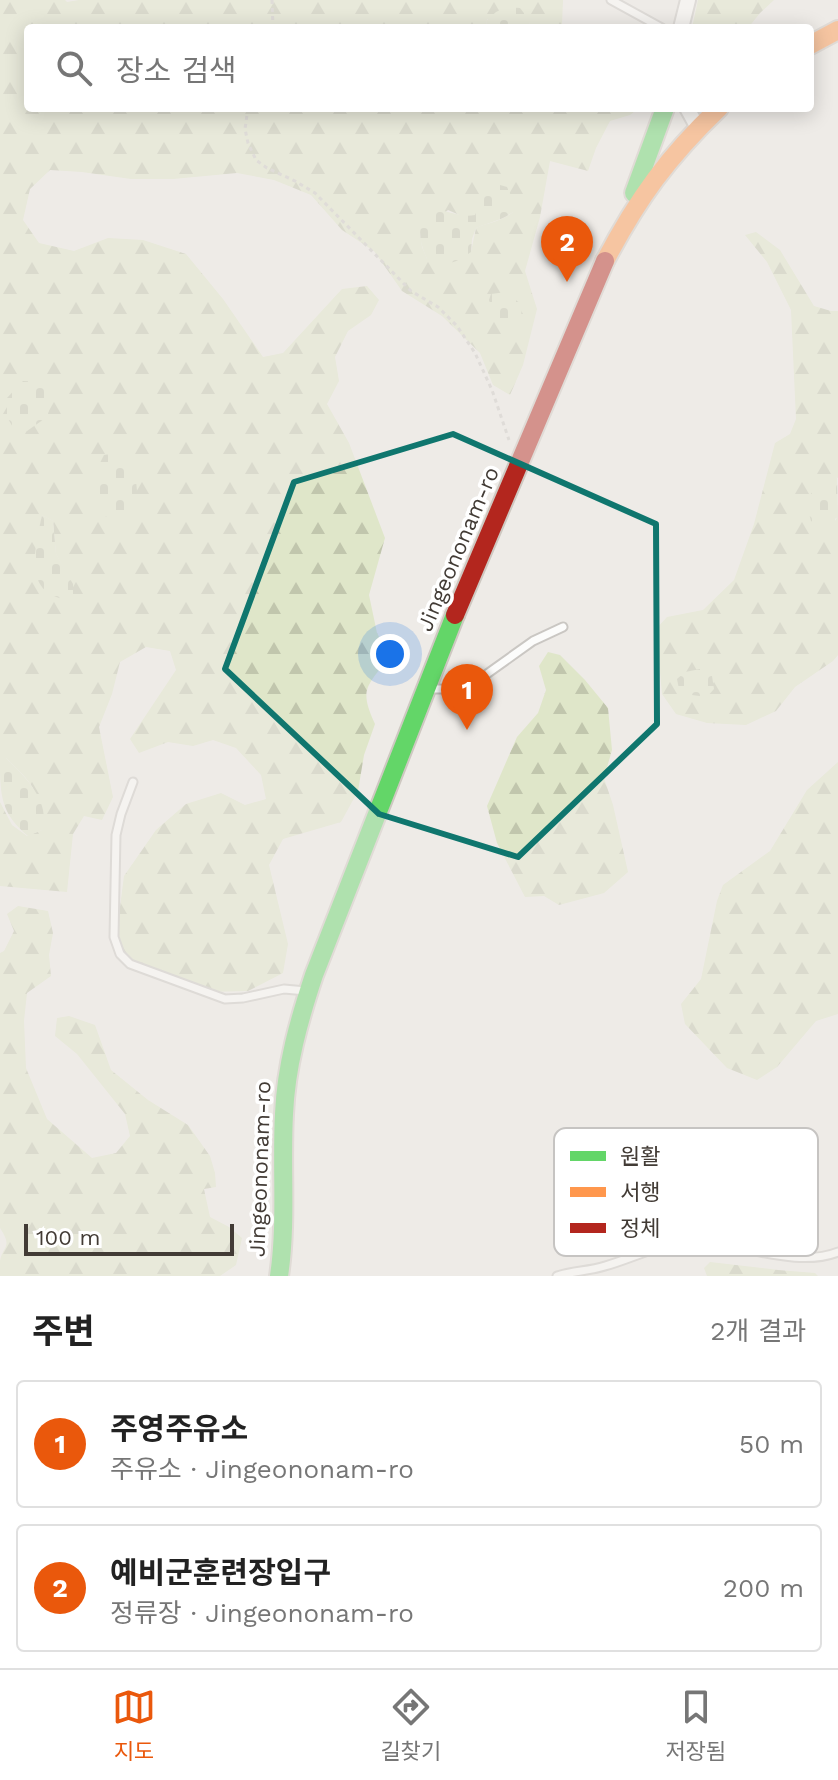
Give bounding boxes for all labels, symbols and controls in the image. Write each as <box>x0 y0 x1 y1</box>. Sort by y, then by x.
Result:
search box <box>24 24 814 112</box>
icon: search <box>52 46 96 90</box>
text: 장소 검색 <box>116 53 237 88</box>
pin: 2 <box>541 216 593 282</box>
street label: Jingeononam-ro <box>412 463 504 635</box>
your location <box>370 634 410 674</box>
pin: 1 <box>441 664 493 730</box>
street label: Jingeononam-ro <box>244 1080 276 1258</box>
legend <box>554 1128 818 1256</box>
text: 원활 <box>620 1144 660 1169</box>
text: 서행 <box>620 1180 660 1205</box>
text: 정체 <box>620 1216 660 1241</box>
scale bar <box>24 1220 234 1256</box>
text: 100 m <box>36 1225 100 1250</box>
text: 주변 <box>32 1311 95 1351</box>
text: 2개 결과 <box>710 1316 806 1346</box>
text: 주영주유소 <box>110 1411 248 1446</box>
text: 1 <box>54 1429 66 1459</box>
text: 50 m <box>739 1429 804 1459</box>
text: 주유소 · Jingeononam-ro <box>110 1454 414 1484</box>
text: 예비군훈련장입구 <box>110 1555 331 1590</box>
text: 2 <box>52 1573 68 1603</box>
text: 200 m <box>723 1573 804 1603</box>
text: 정류장 · Jingeononam-ro <box>110 1598 414 1628</box>
tab: 지도 <box>112 1685 156 1765</box>
tab: 길찾기 <box>380 1685 441 1765</box>
tab: 저장됨 <box>665 1685 726 1765</box>

